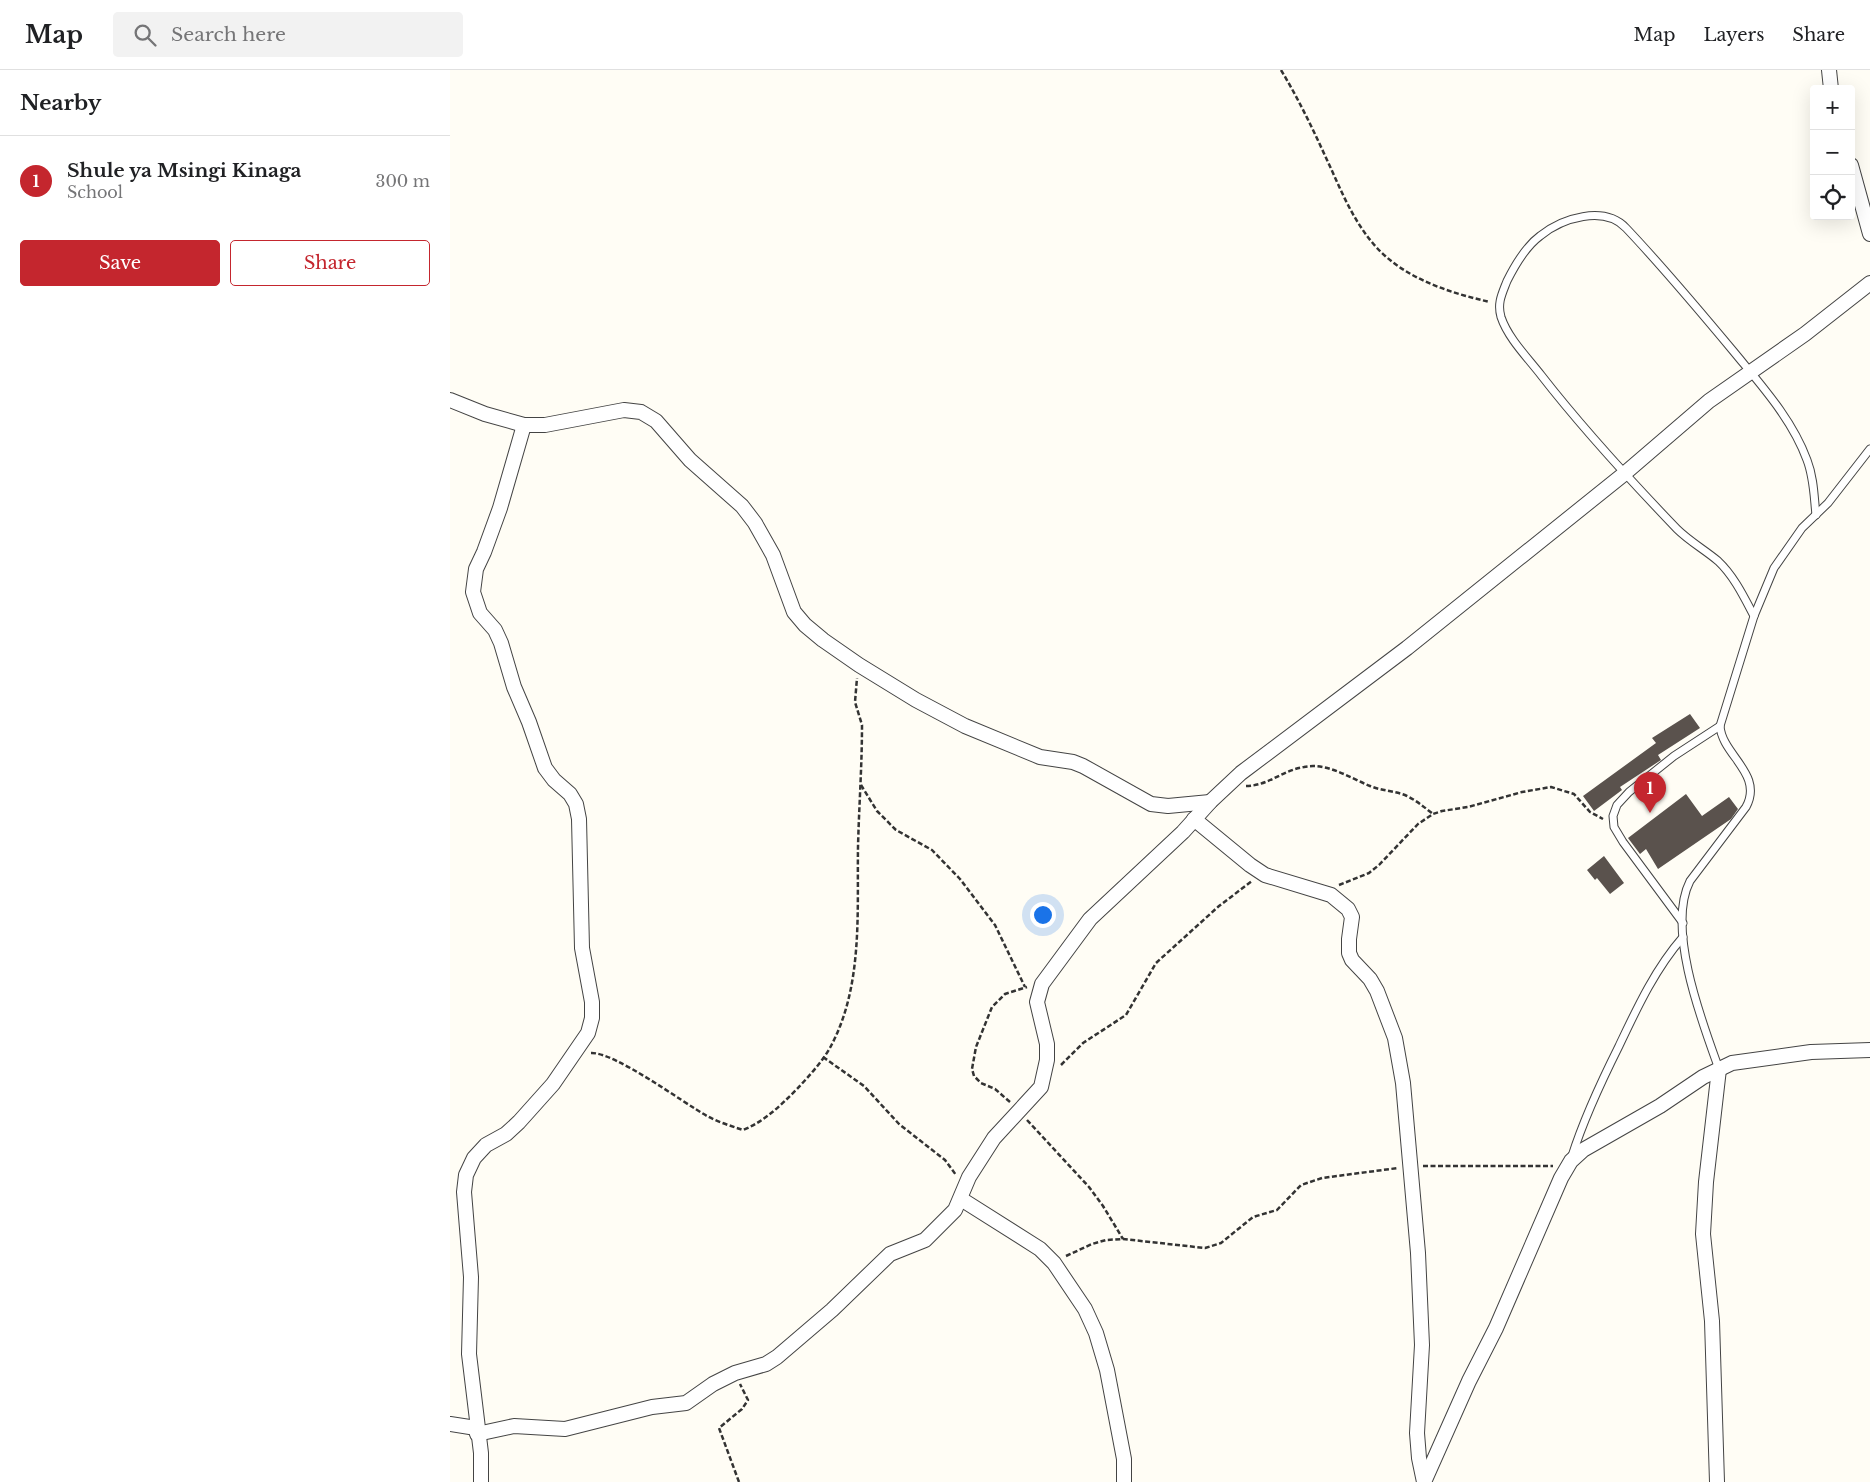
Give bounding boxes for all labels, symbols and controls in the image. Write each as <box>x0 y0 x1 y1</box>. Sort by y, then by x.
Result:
search box <box>113 12 463 57</box>
text: Map <box>25 20 83 49</box>
icon: search <box>131 21 159 49</box>
text: Search here <box>171 23 286 46</box>
text: Map <box>1634 24 1675 46</box>
text: Layers <box>1703 24 1764 46</box>
text: Share <box>1792 24 1845 46</box>
map controls <box>1810 85 1855 220</box>
button: + <box>1810 85 1855 130</box>
text: Nearby <box>20 90 101 116</box>
button: − <box>1810 130 1855 175</box>
text: Shule ya Msingi Kinaga <box>67 159 301 182</box>
text: 1 <box>33 171 39 191</box>
text: 300 m <box>376 171 430 191</box>
button: locate <box>1810 175 1855 220</box>
text: School <box>67 182 123 202</box>
button: Save <box>20 240 220 286</box>
button: Share <box>230 240 430 286</box>
pin: 1 <box>1634 772 1666 813</box>
your location <box>1030 902 1056 928</box>

